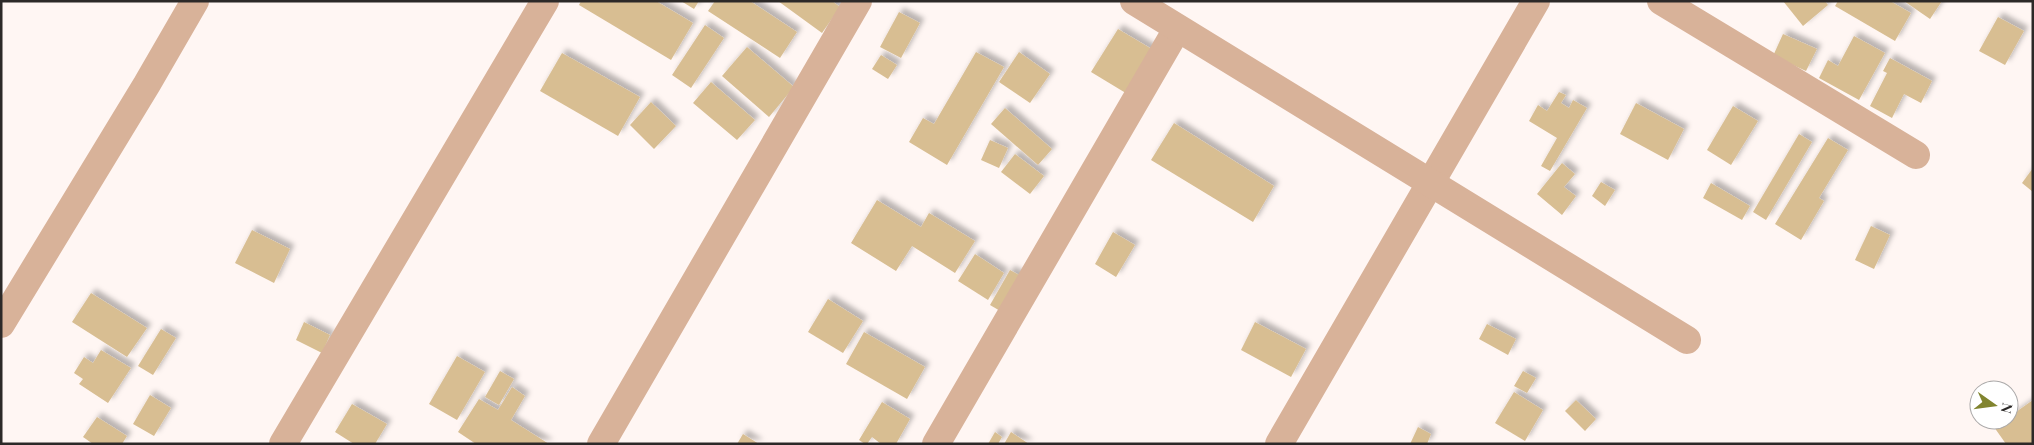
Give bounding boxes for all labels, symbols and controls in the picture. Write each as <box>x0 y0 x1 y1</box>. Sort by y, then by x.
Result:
north arrow <box>1969 380 2019 430</box>
text: N <box>1997 401 2018 415</box>

